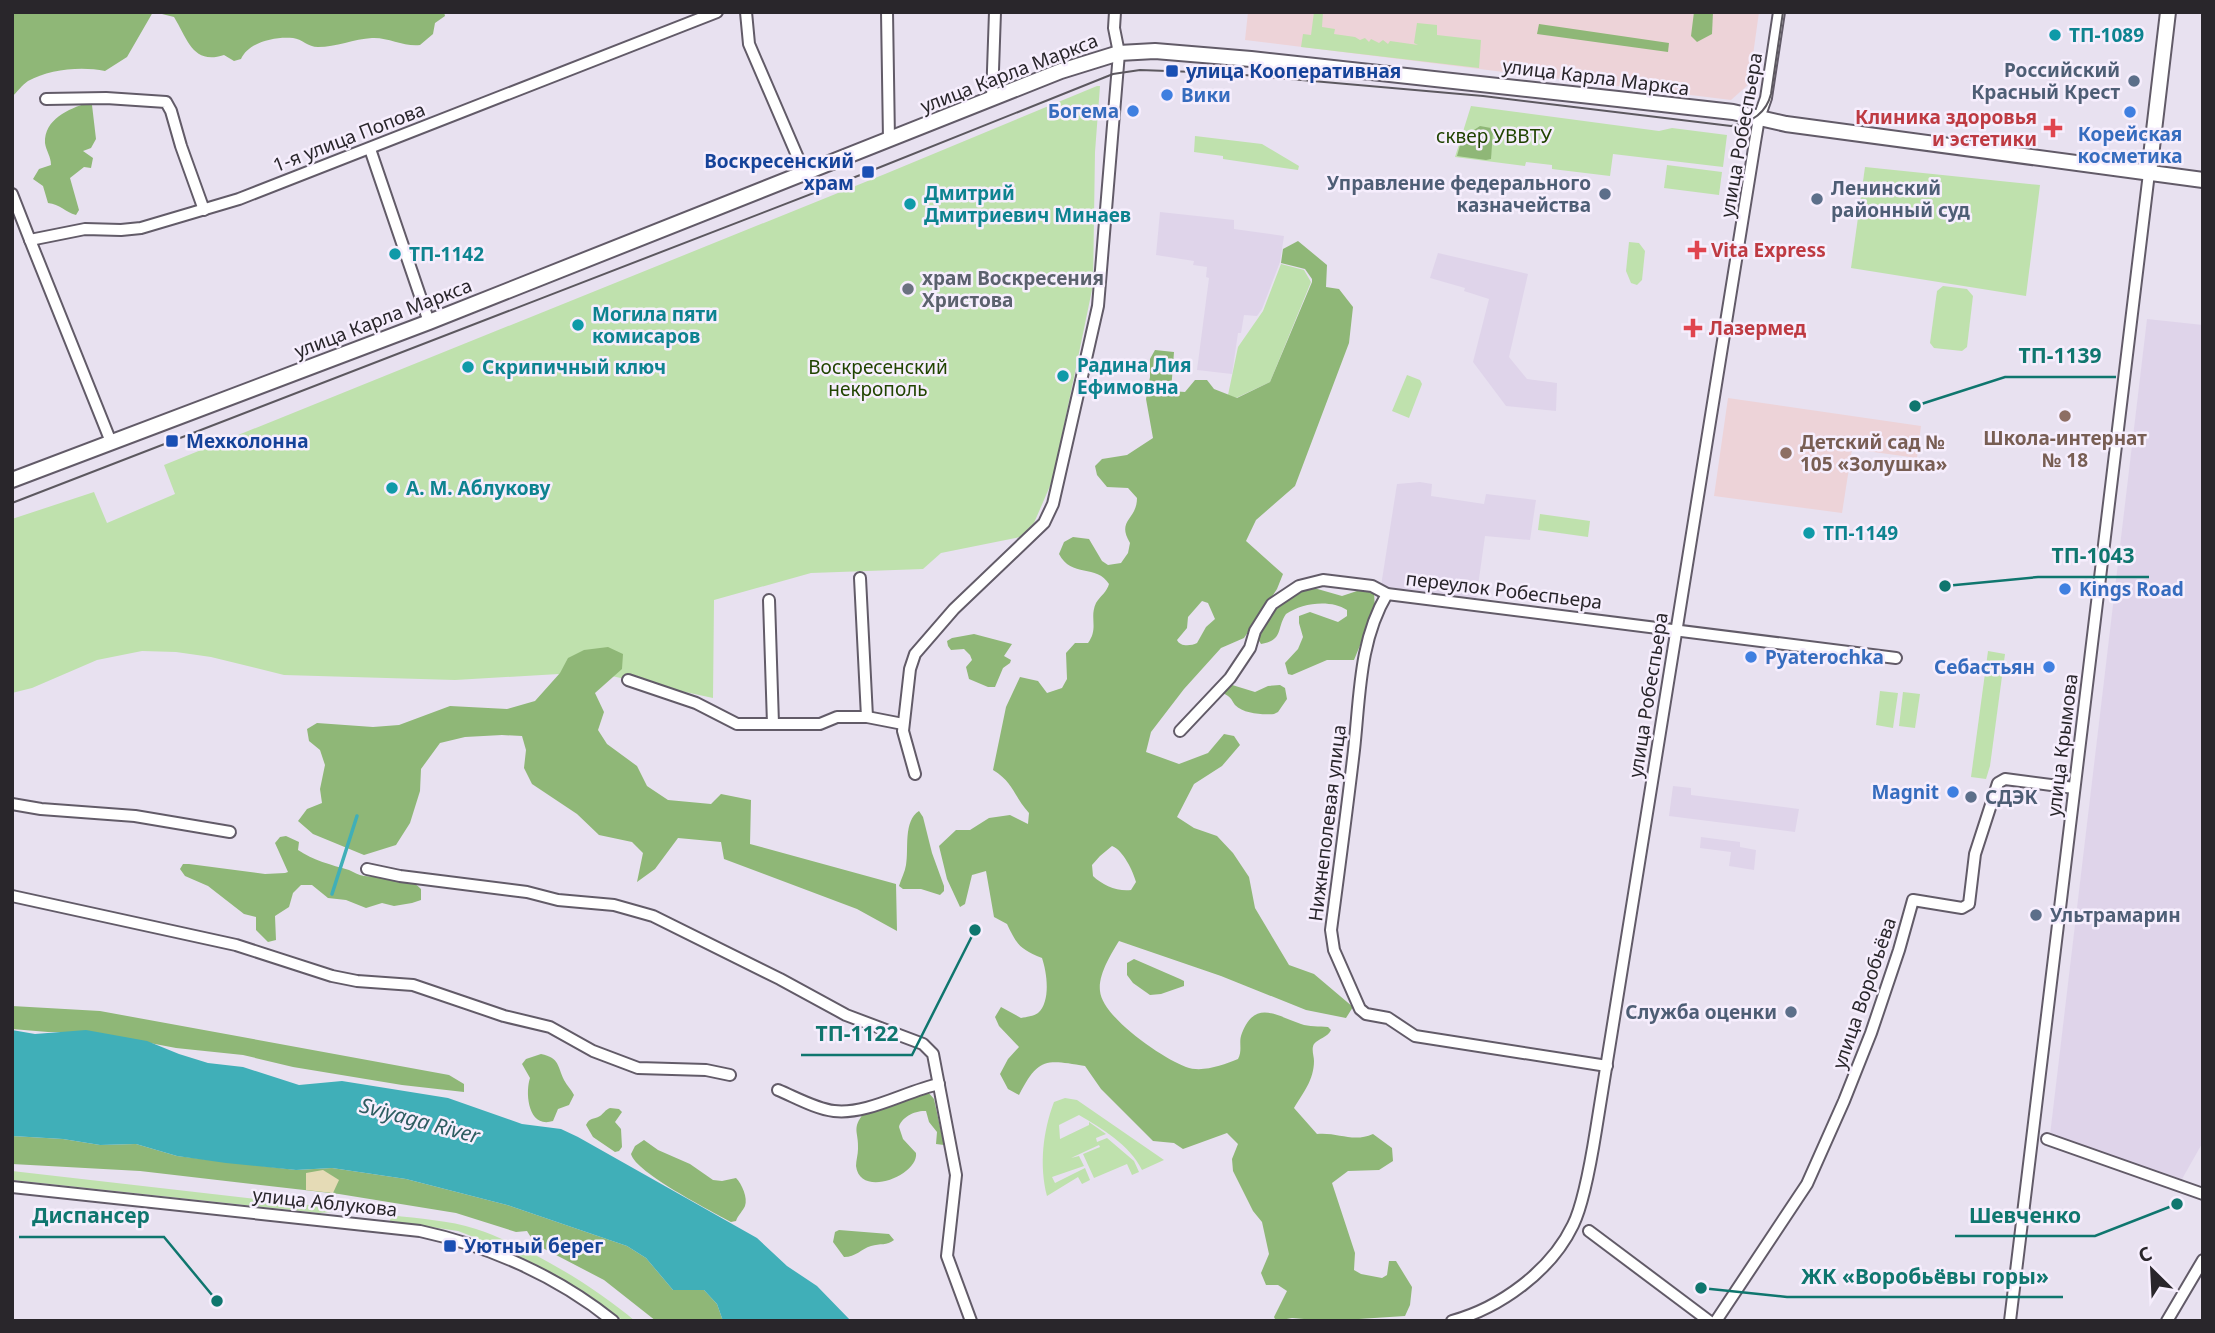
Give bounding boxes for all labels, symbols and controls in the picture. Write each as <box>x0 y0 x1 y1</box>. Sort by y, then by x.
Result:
place label: ТП-1089 <box>2069 22 2144 48</box>
street label: улица Карла Маркса <box>916 27 1102 119</box>
marker: ТП-1089 <box>2047 27 2063 43</box>
street label: улица Робеспьера <box>1714 50 1768 220</box>
street label: улица Карла Маркса <box>1501 53 1691 101</box>
place label: Российский Красный Крест <box>1971 57 2120 105</box>
place label: улица Кооперативная <box>1185 58 1401 84</box>
marker: улица Кооперативная <box>1164 63 1180 79</box>
marker: Российский Красный Крест <box>2126 73 2142 89</box>
place label: Вики <box>1181 82 1231 108</box>
marker: Вики <box>1159 87 1175 103</box>
street label: 1-я улица Попова <box>269 96 429 178</box>
place label: Богема <box>1048 98 1119 124</box>
marker: Богема <box>1125 103 1141 119</box>
place label: Клиника здоровья и эстетики <box>1855 104 2037 152</box>
marker: Корейская косметика <box>2122 104 2138 120</box>
marker: Клиника здоровья и эстетики <box>2043 118 2063 138</box>
place label: Корейская косметика <box>2078 121 2182 169</box>
park label: сквер УВВТУ <box>1436 123 1552 149</box>
place label: Воскресенский храм <box>704 148 854 196</box>
marker: Воскресенский храм <box>860 164 876 180</box>
place label: Управление федерального казначейства <box>1327 170 1591 218</box>
place label: Ленинский районный суд <box>1831 175 1970 223</box>
place label: Дмитрий Дмитриевич Минаев <box>924 180 1131 228</box>
marker: Управление федерального казначейства <box>1597 186 1613 202</box>
marker: Ленинский районный суд <box>1809 191 1825 207</box>
marker: Дмитрий Дмитриевич Минаев <box>902 196 918 212</box>
place label: Vita Express <box>1711 237 1826 263</box>
place label: ТП-1142 <box>409 241 484 267</box>
marker: Vita Express <box>1689 242 1705 258</box>
marker: ТП-1142 <box>387 246 403 262</box>
place label: храм Воскресения Христова <box>922 265 1104 313</box>
street label: улица Карла Маркса <box>290 272 476 364</box>
marker: храм Воскресения Христова <box>900 281 916 297</box>
place label: Могила пяти комисаров <box>592 301 718 349</box>
place label: Лазермед <box>1709 315 1806 341</box>
marker: Могила пяти комисаров <box>570 317 586 333</box>
marker: Лазермед <box>1683 318 1703 338</box>
callout: ТП-1139 <box>2005 335 2116 377</box>
text: ТП-1139 <box>2019 341 2101 369</box>
place label: Радина Лия Ефимовна <box>1077 352 1192 400</box>
place label: Скрипичный ключ <box>482 354 666 380</box>
park label: Воскресенский некрополь <box>808 354 948 402</box>
marker: Скрипичный ключ <box>460 359 476 375</box>
marker: Радина Лия Ефимовна <box>1055 368 1071 384</box>
marker: Школа-интернат № 18 <box>2057 408 2073 424</box>
place label: Школа-интернат № 18 <box>1983 425 2147 473</box>
place label: Мехколонна <box>186 428 309 454</box>
place label: Детский сад № 105 «Золушка» <box>1800 429 1947 477</box>
marker: Мехколонна <box>164 433 180 449</box>
marker: Детский сад № 105 «Золушка» <box>1778 445 1794 461</box>
place label: А. М. Аблукову <box>406 475 551 501</box>
marker: А. М. Аблукову <box>384 480 400 496</box>
place label: ТП-1149 <box>1823 520 1898 546</box>
marker: ТП-1149 <box>1801 525 1817 541</box>
callout: ТП-1043 <box>2038 535 2149 577</box>
text: ТП-1043 <box>2052 541 2134 569</box>
street label: переулок Робеспьера <box>1404 565 1604 615</box>
place label: Kings Road <box>2079 576 2184 602</box>
marker: Kings Road <box>2057 581 2073 597</box>
street label: улица Робеспьера <box>1622 610 1674 780</box>
place label: Pyaterochka <box>1765 644 1884 670</box>
marker: Pyaterochka <box>1743 649 1759 665</box>
place label: Себастьян <box>1934 654 2035 680</box>
marker: Себастьян <box>2041 659 2057 675</box>
street label: улица Крымова <box>2040 672 2084 818</box>
street label: Нижнеполевая улица <box>1302 723 1352 923</box>
place label: Magnit <box>1871 779 1939 805</box>
marker: Magnit <box>1945 784 1961 800</box>
place label: СДЭК <box>1985 784 2038 810</box>
marker: СДЭК <box>1963 789 1979 805</box>
place label: Ультрамарин <box>2050 902 2181 928</box>
marker: Ультрамарин <box>2028 907 2044 923</box>
street label: улица Воробьёва <box>1826 914 1902 1072</box>
place label: Служба оценки <box>1625 999 1777 1025</box>
marker: Служба оценки <box>1783 1004 1799 1020</box>
callout: ТП-1122 <box>801 1013 912 1055</box>
text: ТП-1122 <box>816 1019 898 1047</box>
water label: Sviyaga River <box>357 1091 485 1150</box>
street label: улица Аблукова <box>251 1181 399 1223</box>
callout: Шевченко <box>1955 1194 2095 1236</box>
callout: Диспансер <box>19 1195 164 1237</box>
text: Диспансер <box>32 1201 150 1229</box>
text: Шевченко <box>1969 1201 2081 1229</box>
place label: Уютный берег <box>464 1233 603 1259</box>
north arrow <box>2117 1235 2187 1305</box>
marker: Уютный берег <box>442 1238 458 1254</box>
text: С <box>2134 1240 2156 1269</box>
callout: ЖК «Воробьёвы горы» <box>1787 1255 2063 1297</box>
text: ЖК «Воробьёвы горы» <box>1801 1262 2049 1290</box>

